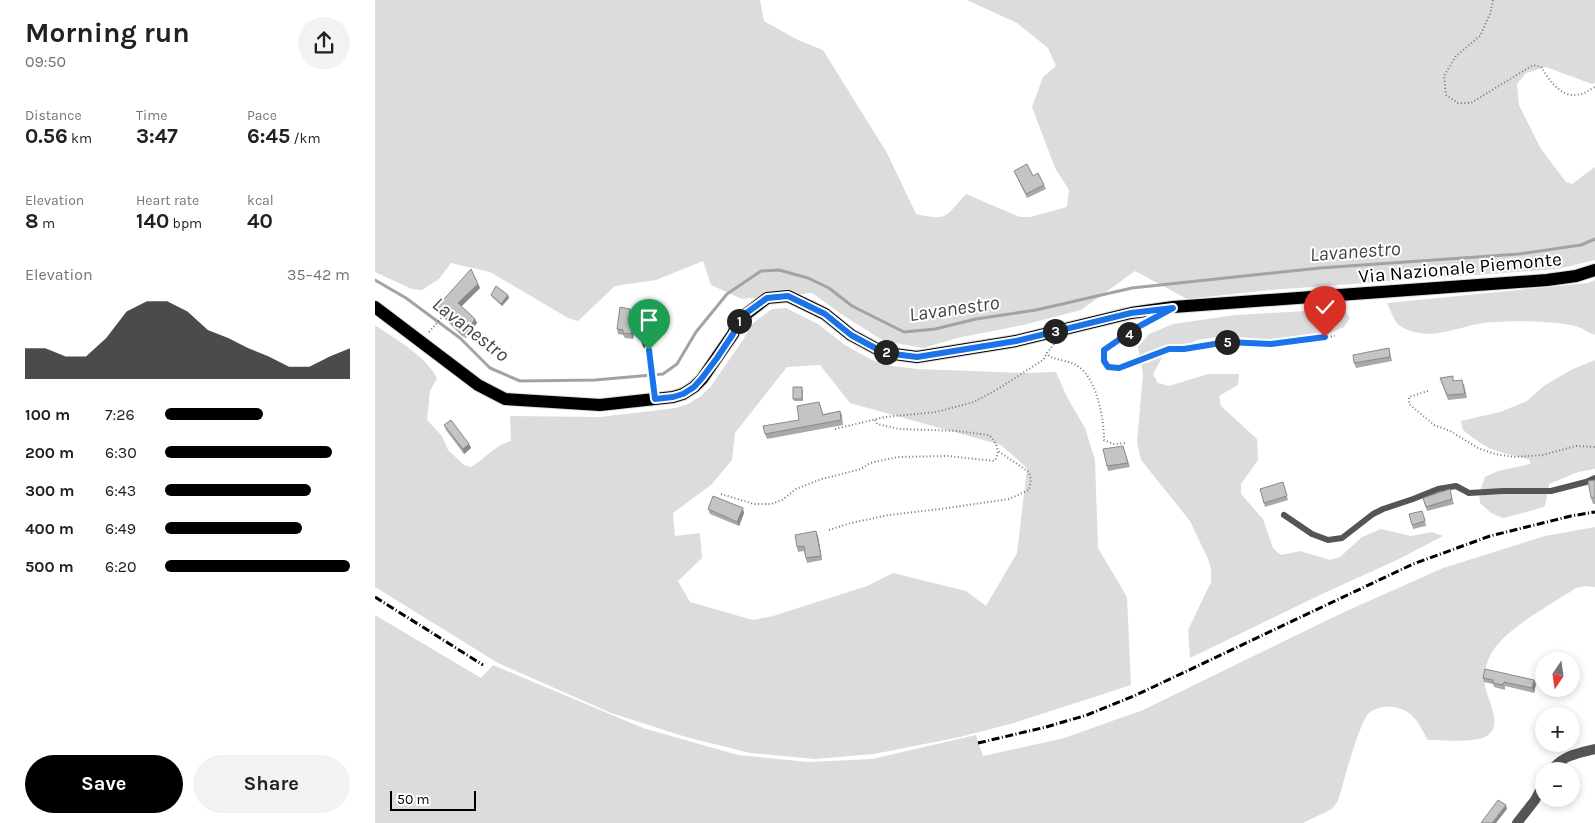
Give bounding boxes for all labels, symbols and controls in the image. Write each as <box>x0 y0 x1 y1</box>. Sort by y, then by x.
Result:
text: Morning run <box>25 16 190 49</box>
button: share <box>298 17 350 69</box>
text: 09:50 <box>25 52 66 71</box>
text: Distance <box>25 107 82 124</box>
text: Time <box>136 107 167 124</box>
text: Pace <box>247 107 277 124</box>
text: 0.56 <box>25 124 68 148</box>
text: 3:47 <box>136 124 178 148</box>
text: 6:45 <box>247 124 290 148</box>
text: km <box>68 130 92 147</box>
text: /km <box>290 130 320 147</box>
text: Elevation <box>25 192 84 209</box>
text: Heart rate <box>136 192 199 209</box>
text: kcal <box>247 192 274 209</box>
text: 8 <box>25 209 39 233</box>
text: 140 <box>136 209 169 233</box>
text: 40 <box>247 209 273 233</box>
text: m <box>39 215 55 232</box>
text: bpm <box>169 215 202 232</box>
water label: Lavanestro <box>1309 237 1401 266</box>
street label: Via Nazionale Piemonte <box>1358 248 1563 288</box>
text: Elevation <box>25 265 93 284</box>
text: 35–42 m <box>287 265 350 284</box>
pin <box>1304 286 1346 337</box>
water label: Lavanestro <box>908 291 1001 326</box>
water label: Lavanestro <box>428 292 514 366</box>
icon: check <box>1311 293 1339 321</box>
pin <box>628 299 670 350</box>
icon: arrive <box>635 306 663 334</box>
pin: 1 <box>727 308 751 334</box>
text: 1 <box>737 313 742 330</box>
pin: 3 <box>1043 318 1067 344</box>
pin: 4 <box>1117 322 1141 346</box>
text: 3 <box>1051 323 1060 340</box>
text: 4 <box>1125 326 1134 343</box>
pin: 5 <box>1215 330 1239 354</box>
text: 5 <box>1223 334 1232 351</box>
pin: 2 <box>873 340 899 364</box>
text: 2 <box>882 344 891 361</box>
text: 100 m <box>25 405 70 424</box>
text: 7:26 <box>105 405 135 424</box>
text: 200 m <box>25 443 74 462</box>
text: 6:30 <box>105 443 137 462</box>
text: 300 m <box>25 481 74 500</box>
text: 6:43 <box>105 481 136 500</box>
text: 400 m <box>25 519 74 538</box>
text: 6:49 <box>105 519 136 538</box>
text: 500 m <box>25 557 74 576</box>
text: 6:20 <box>105 557 137 576</box>
north arrow <box>1535 652 1580 698</box>
map controls <box>1535 652 1580 807</box>
button: + <box>1535 707 1580 752</box>
button: Save <box>25 755 183 813</box>
button: Share <box>193 755 350 813</box>
button: − <box>1535 762 1580 807</box>
scale bar <box>390 788 476 811</box>
text: 50 m <box>397 791 430 808</box>

